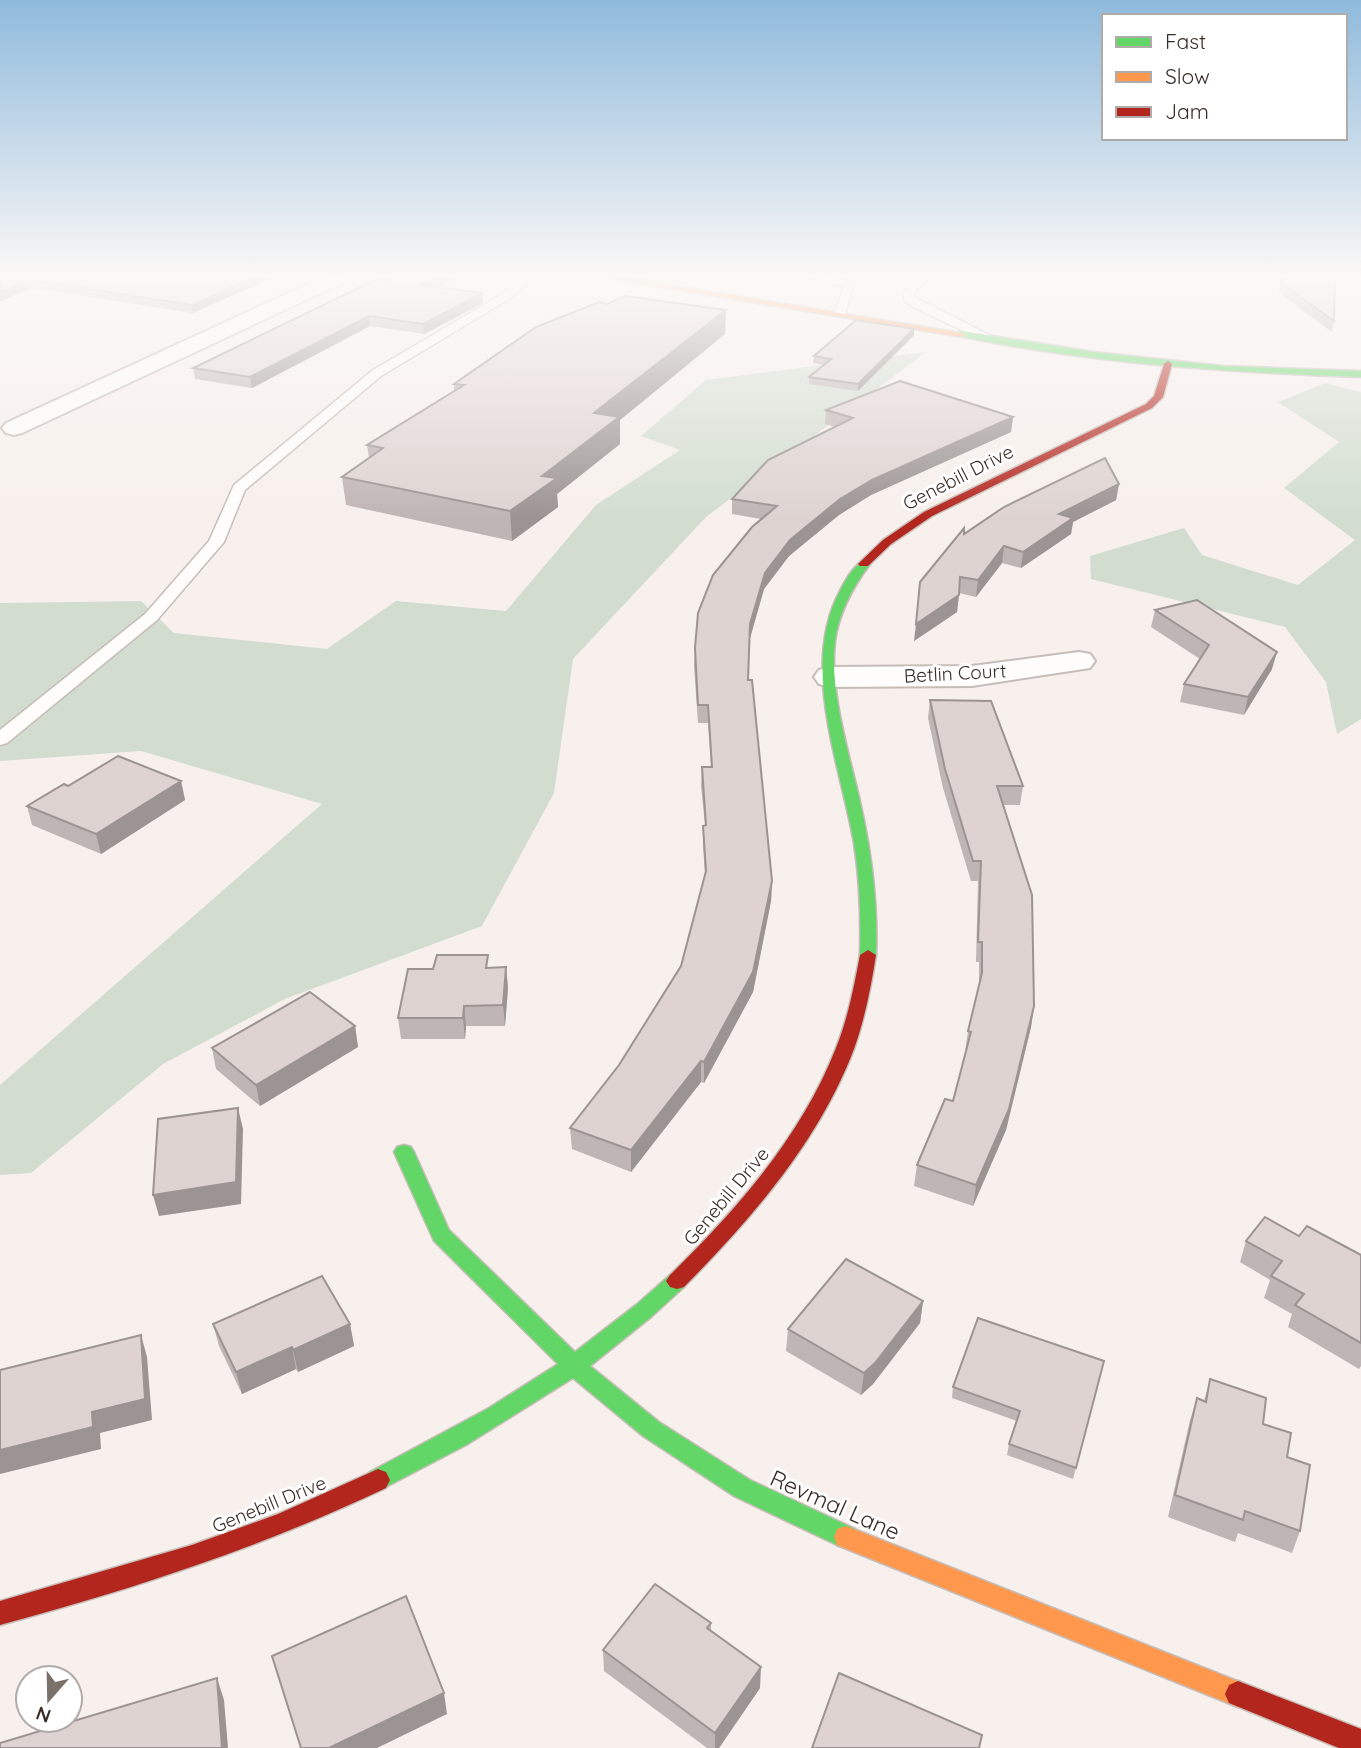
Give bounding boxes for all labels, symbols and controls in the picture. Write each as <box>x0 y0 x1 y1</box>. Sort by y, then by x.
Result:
legend <box>1102 14 1347 140</box>
text: Fast <box>1165 28 1206 54</box>
text: Slow <box>1165 63 1210 89</box>
text: Jam <box>1165 98 1209 124</box>
street label: Genebill Drive <box>899 439 1017 515</box>
street label: Betlin Court <box>903 658 1007 688</box>
street label: Genebill Drive <box>678 1142 774 1250</box>
street label: Revmal Lane <box>766 1463 905 1546</box>
street label: Genebill Drive <box>208 1470 330 1538</box>
north arrow <box>14 1664 84 1734</box>
text: N <box>33 1701 54 1729</box>

